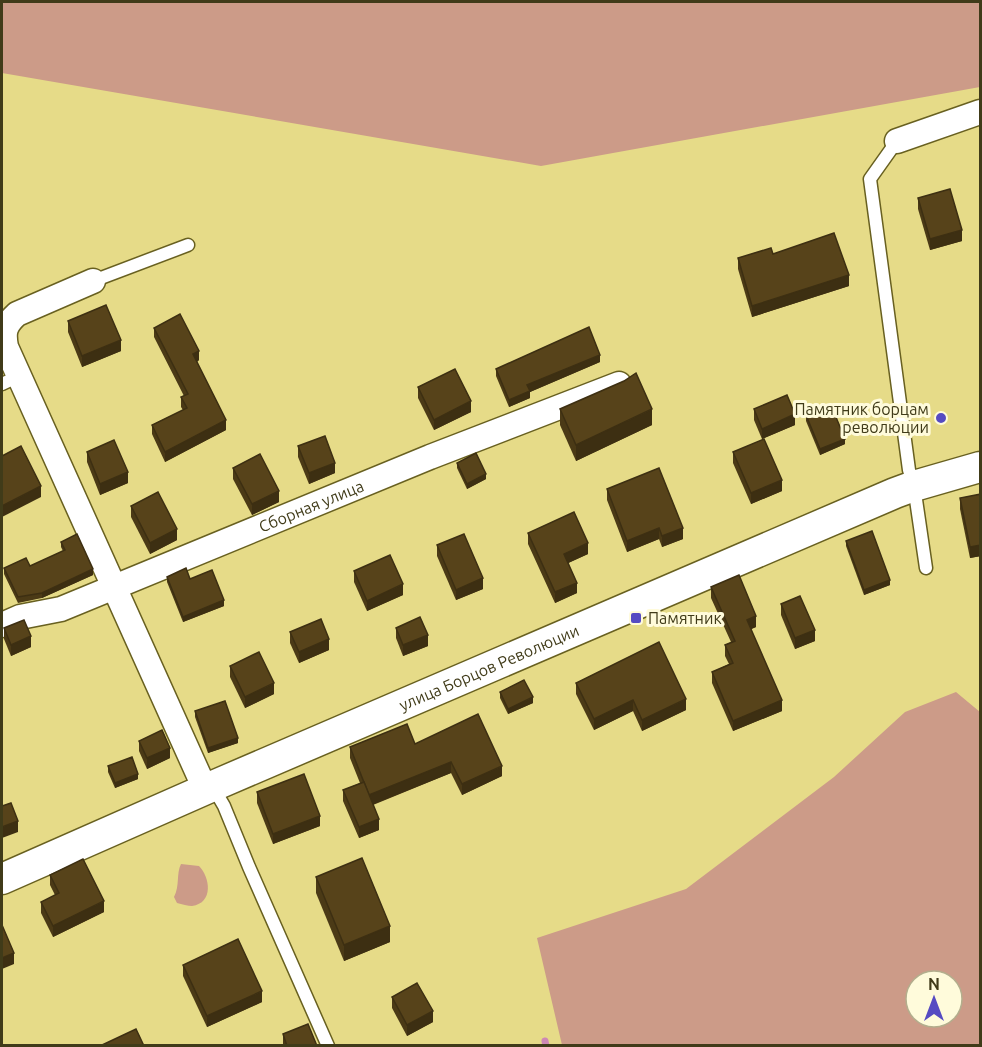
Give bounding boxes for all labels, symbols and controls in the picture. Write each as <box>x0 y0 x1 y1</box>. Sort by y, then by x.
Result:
place label: Памятник борцам революции <box>794 400 929 436</box>
marker: Памятник борцам революции <box>934 411 948 425</box>
street label: Сборная улица <box>256 476 366 536</box>
place label: Памятник <box>648 609 722 627</box>
marker: Памятник <box>629 611 643 625</box>
street label: улица Борцов Революции <box>396 621 582 714</box>
north arrow <box>904 969 964 1029</box>
text: N <box>928 975 940 993</box>

